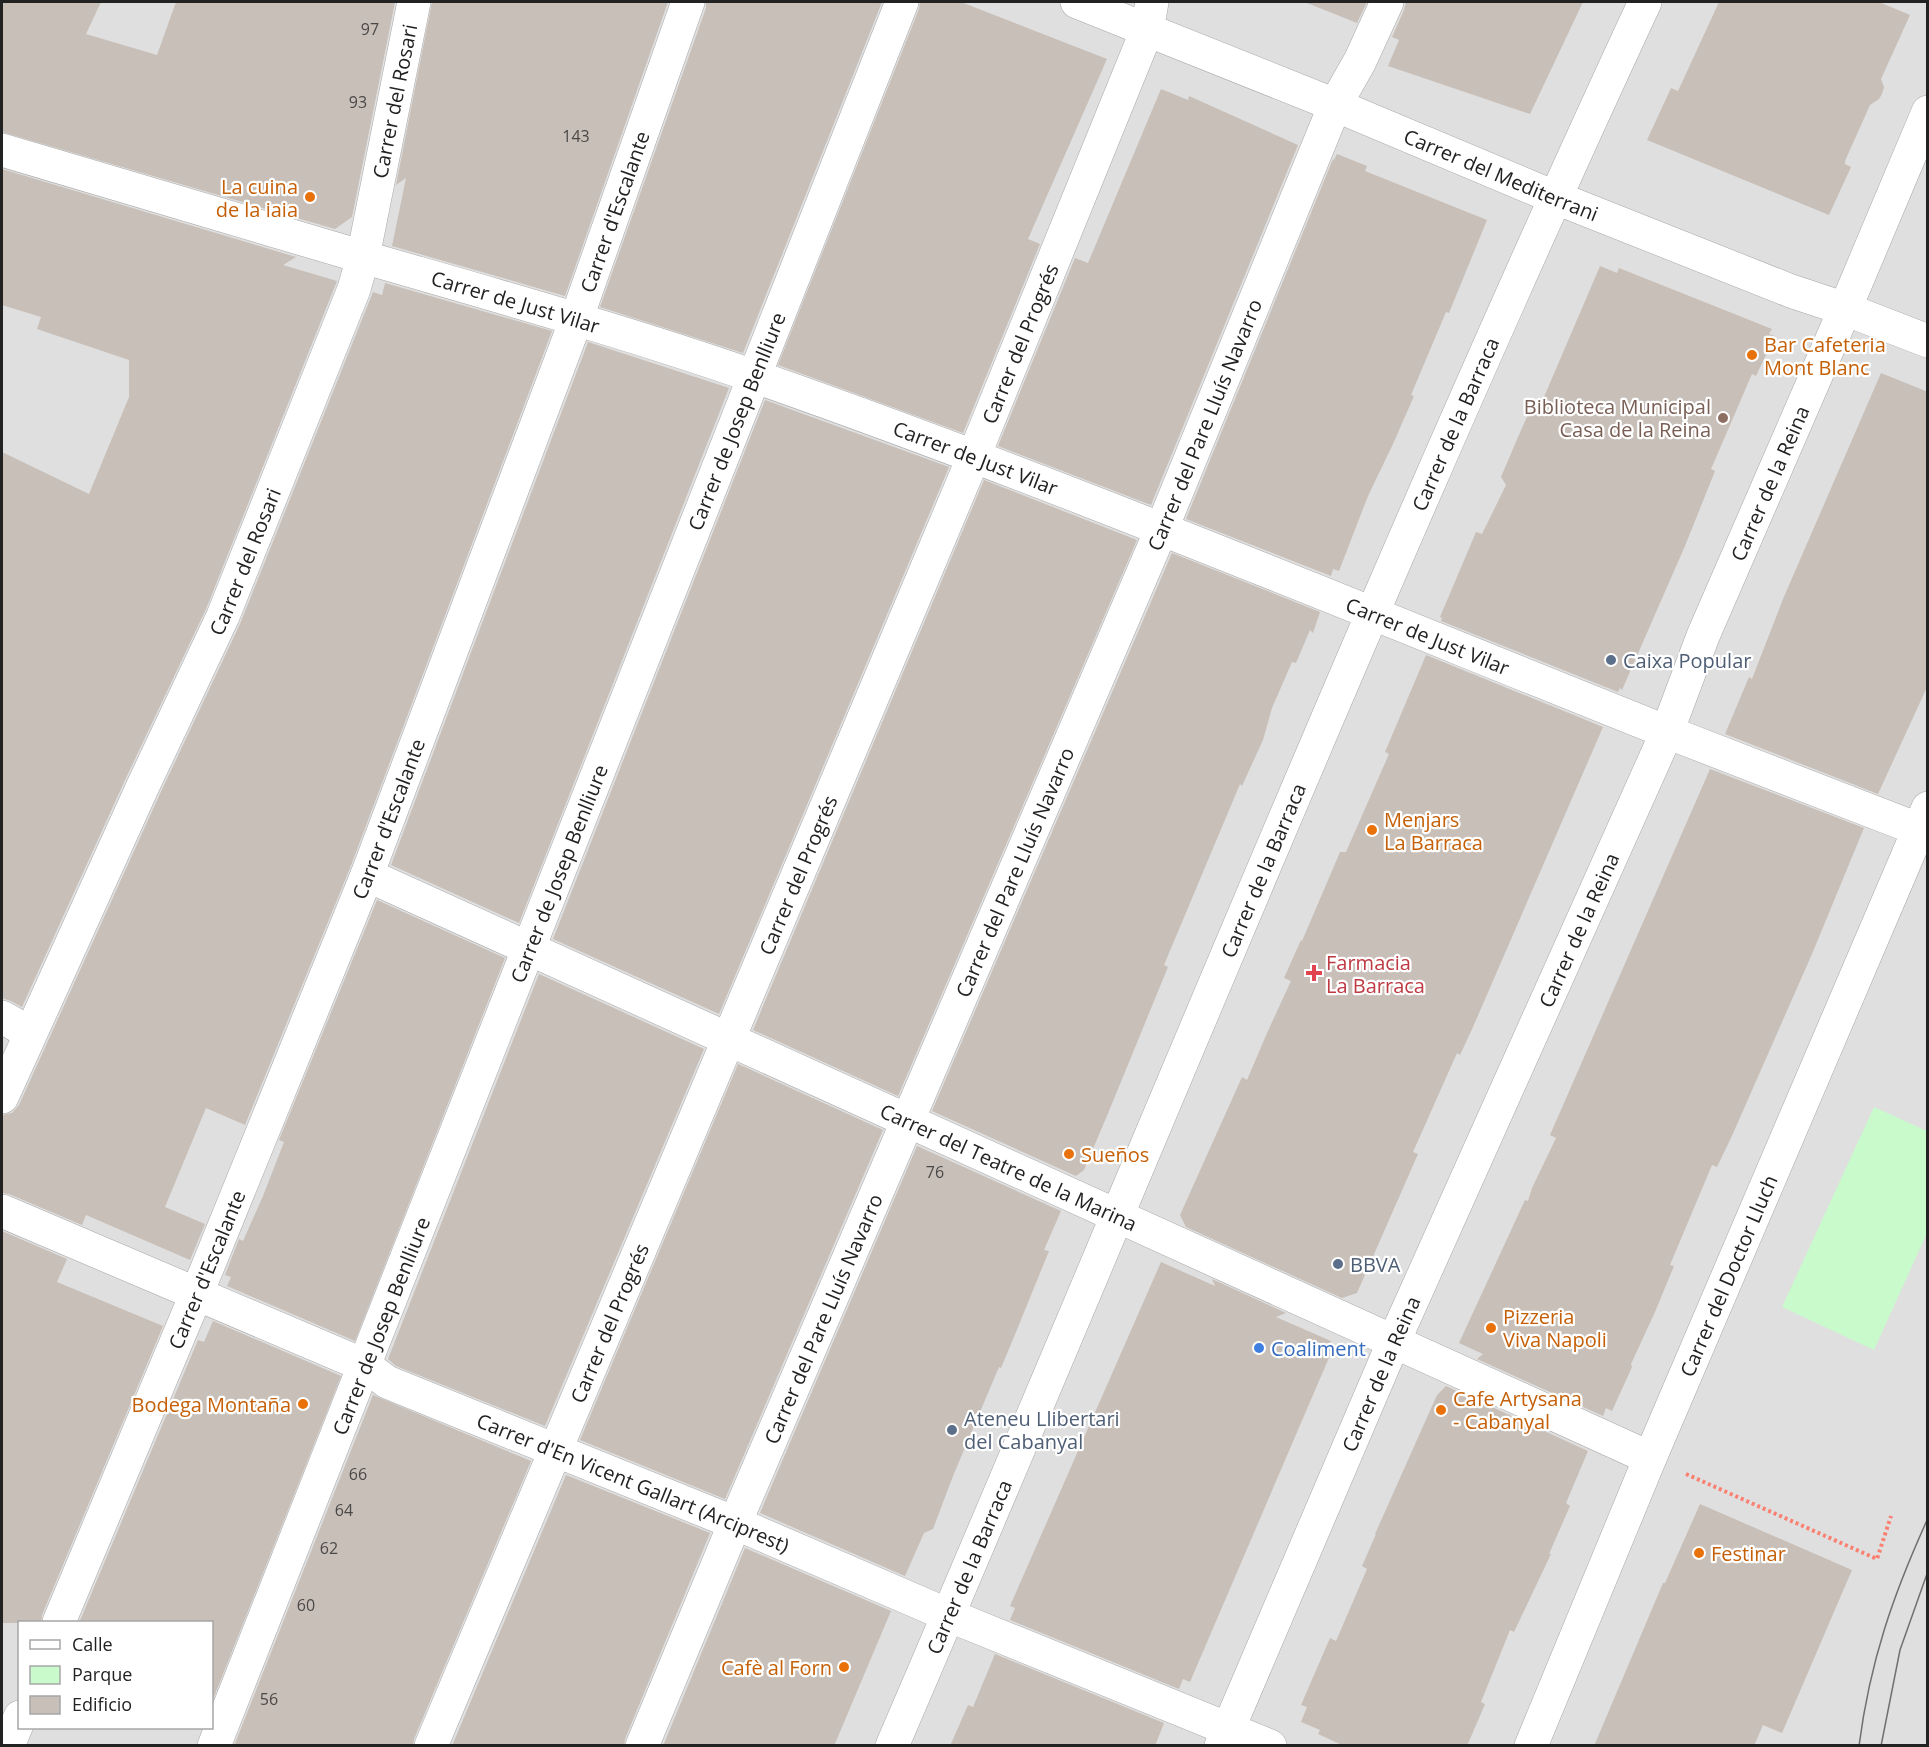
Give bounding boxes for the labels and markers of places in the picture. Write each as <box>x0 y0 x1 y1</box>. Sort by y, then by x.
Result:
place label: La cuina de la iaia <box>216 173 298 223</box>
marker: La cuina de la iaia <box>303 190 317 204</box>
place label: Bar Cafeteria Mont Blanc <box>1764 331 1886 381</box>
marker: Bar Cafeteria Mont Blanc <box>1745 348 1759 362</box>
place label: Biblioteca Municipal Casa de la Reina <box>1524 393 1711 443</box>
marker: Biblioteca Municipal Casa de la Reina <box>1716 411 1730 425</box>
place label: Caixa Popular <box>1623 647 1751 674</box>
marker: Caixa Popular <box>1604 653 1618 667</box>
place label: Menjars La Barraca <box>1384 806 1483 856</box>
marker: Menjars La Barraca <box>1365 823 1379 837</box>
place label: Farmacia La Barraca <box>1326 949 1425 999</box>
marker: Farmacia La Barraca <box>1307 966 1321 980</box>
place label: Sueños <box>1081 1141 1149 1168</box>
marker: Sueños <box>1062 1147 1076 1161</box>
place label: BBVA <box>1350 1251 1401 1278</box>
marker: BBVA <box>1331 1257 1345 1271</box>
place label: Pizzeria Viva Napoli <box>1503 1303 1607 1353</box>
marker: Pizzeria Viva Napoli <box>1484 1321 1498 1335</box>
place label: Coaliment <box>1271 1335 1366 1362</box>
marker: Coaliment <box>1252 1341 1266 1355</box>
place label: Cafe Artysana - Cabanyal <box>1453 1385 1582 1435</box>
place label: Bodega Montaña <box>132 1391 291 1418</box>
marker: Bodega Montaña <box>296 1397 310 1411</box>
marker: Cafe Artysana - Cabanyal <box>1434 1403 1448 1417</box>
place label: Ateneu Llibertari del Cabanyal <box>964 1405 1120 1455</box>
marker: Ateneu Llibertari del Cabanyal <box>945 1423 959 1437</box>
place label: Festinar <box>1711 1540 1786 1567</box>
marker: Festinar <box>1692 1546 1706 1560</box>
place label: Cafè al Forn <box>721 1654 832 1681</box>
marker: Cafè al Forn <box>837 1660 851 1674</box>

